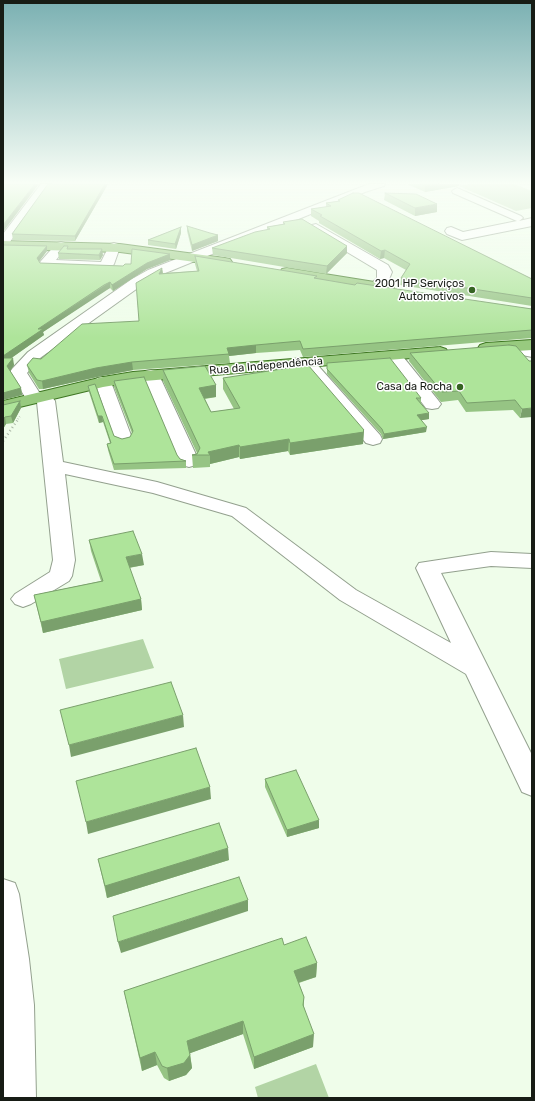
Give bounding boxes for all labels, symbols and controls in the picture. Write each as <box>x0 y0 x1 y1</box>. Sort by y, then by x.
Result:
place label: 2001 HP Serviços Automotivos <box>375 277 464 303</box>
marker: 2001 HP Serviços Automotivos <box>467 285 477 295</box>
street label: Rua da Independência <box>209 354 323 378</box>
place label: Casa da Rocha <box>377 380 452 394</box>
marker: Casa da Rocha <box>455 382 465 392</box>

